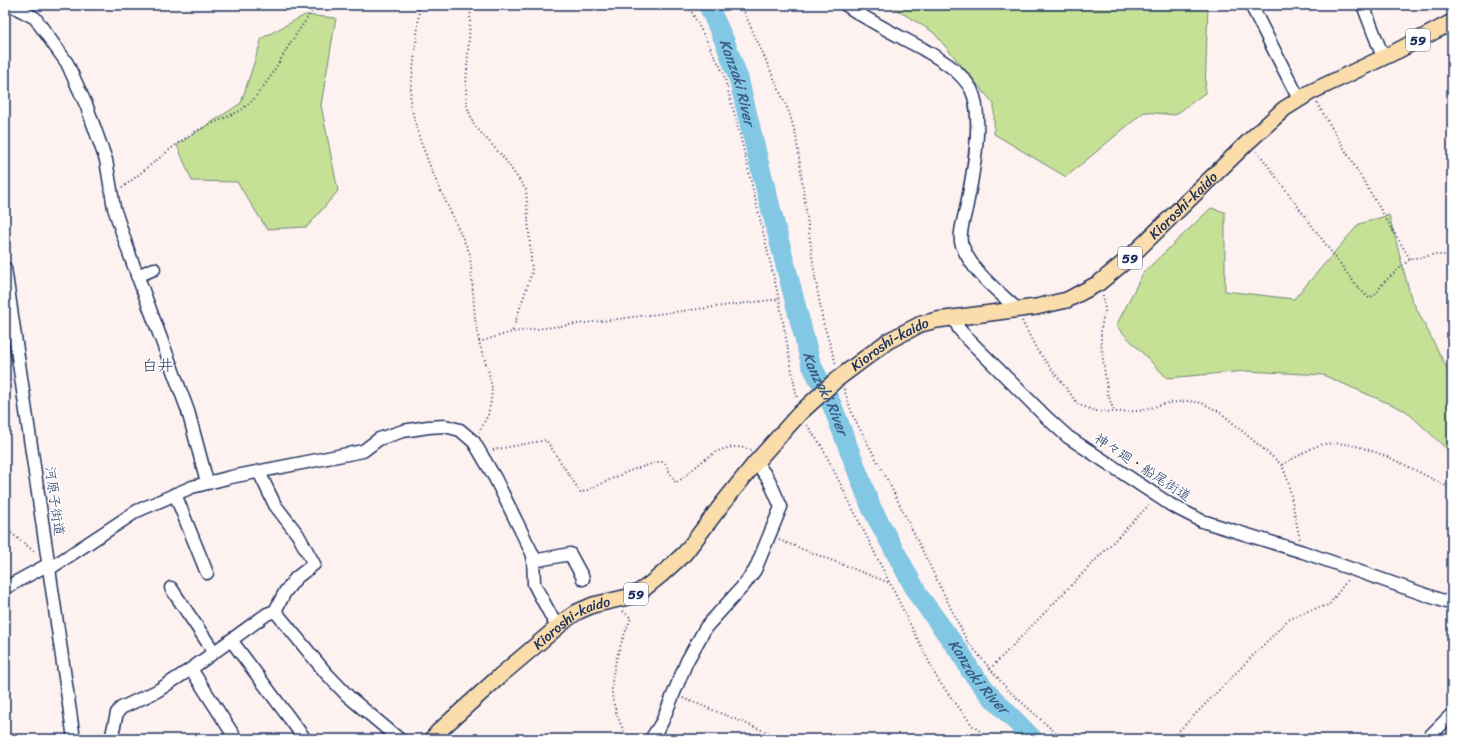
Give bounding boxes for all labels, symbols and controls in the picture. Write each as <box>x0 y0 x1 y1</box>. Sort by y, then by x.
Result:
road number: 59 <box>1406 29 1430 51</box>
water label: Kanzaki River <box>712 35 763 131</box>
street label: Kioroshi-kaido <box>1143 166 1224 246</box>
road number: 59 <box>1118 247 1142 269</box>
street label: Kioroshi-kaido <box>845 311 931 378</box>
water label: Kanzaki River <box>795 349 856 442</box>
district label: 白井 <box>142 351 174 380</box>
street label: 神々廻・船尾街道 <box>1089 426 1197 508</box>
street label: 河原子街道 <box>37 465 72 537</box>
road number: 59 <box>624 583 648 605</box>
street label: Kioroshi-kaido <box>527 589 613 656</box>
water label: Kanzaki River <box>941 633 1017 723</box>

